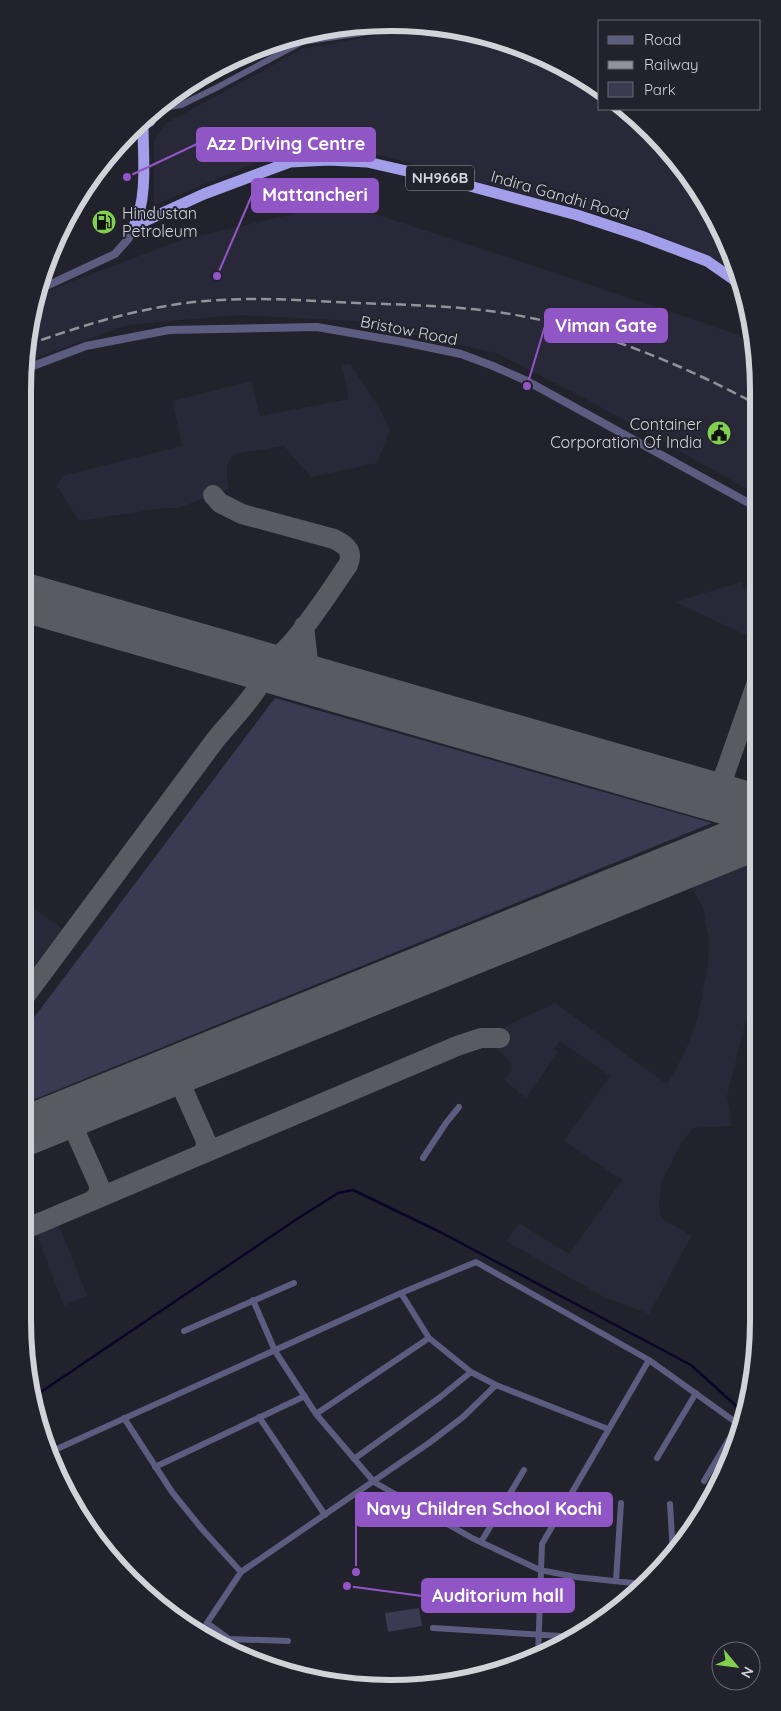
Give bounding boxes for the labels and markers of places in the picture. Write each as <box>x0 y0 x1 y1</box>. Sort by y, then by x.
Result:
callout: Azz Driving Centre <box>197 128 375 161</box>
callout: Mattancheri <box>252 179 378 212</box>
place label: Hindustan Petroleum <box>122 203 198 241</box>
fuel station icon: Hindustan Petroleum <box>91 209 117 235</box>
callout: Viman Gate <box>545 309 667 342</box>
place label: Container Corporation Of India <box>550 414 702 452</box>
public building icon: Container Corporation Of India <box>706 420 732 446</box>
callout: Navy Children School Kochi <box>356 1493 612 1526</box>
callout: Auditorium hall <box>422 1579 574 1612</box>

